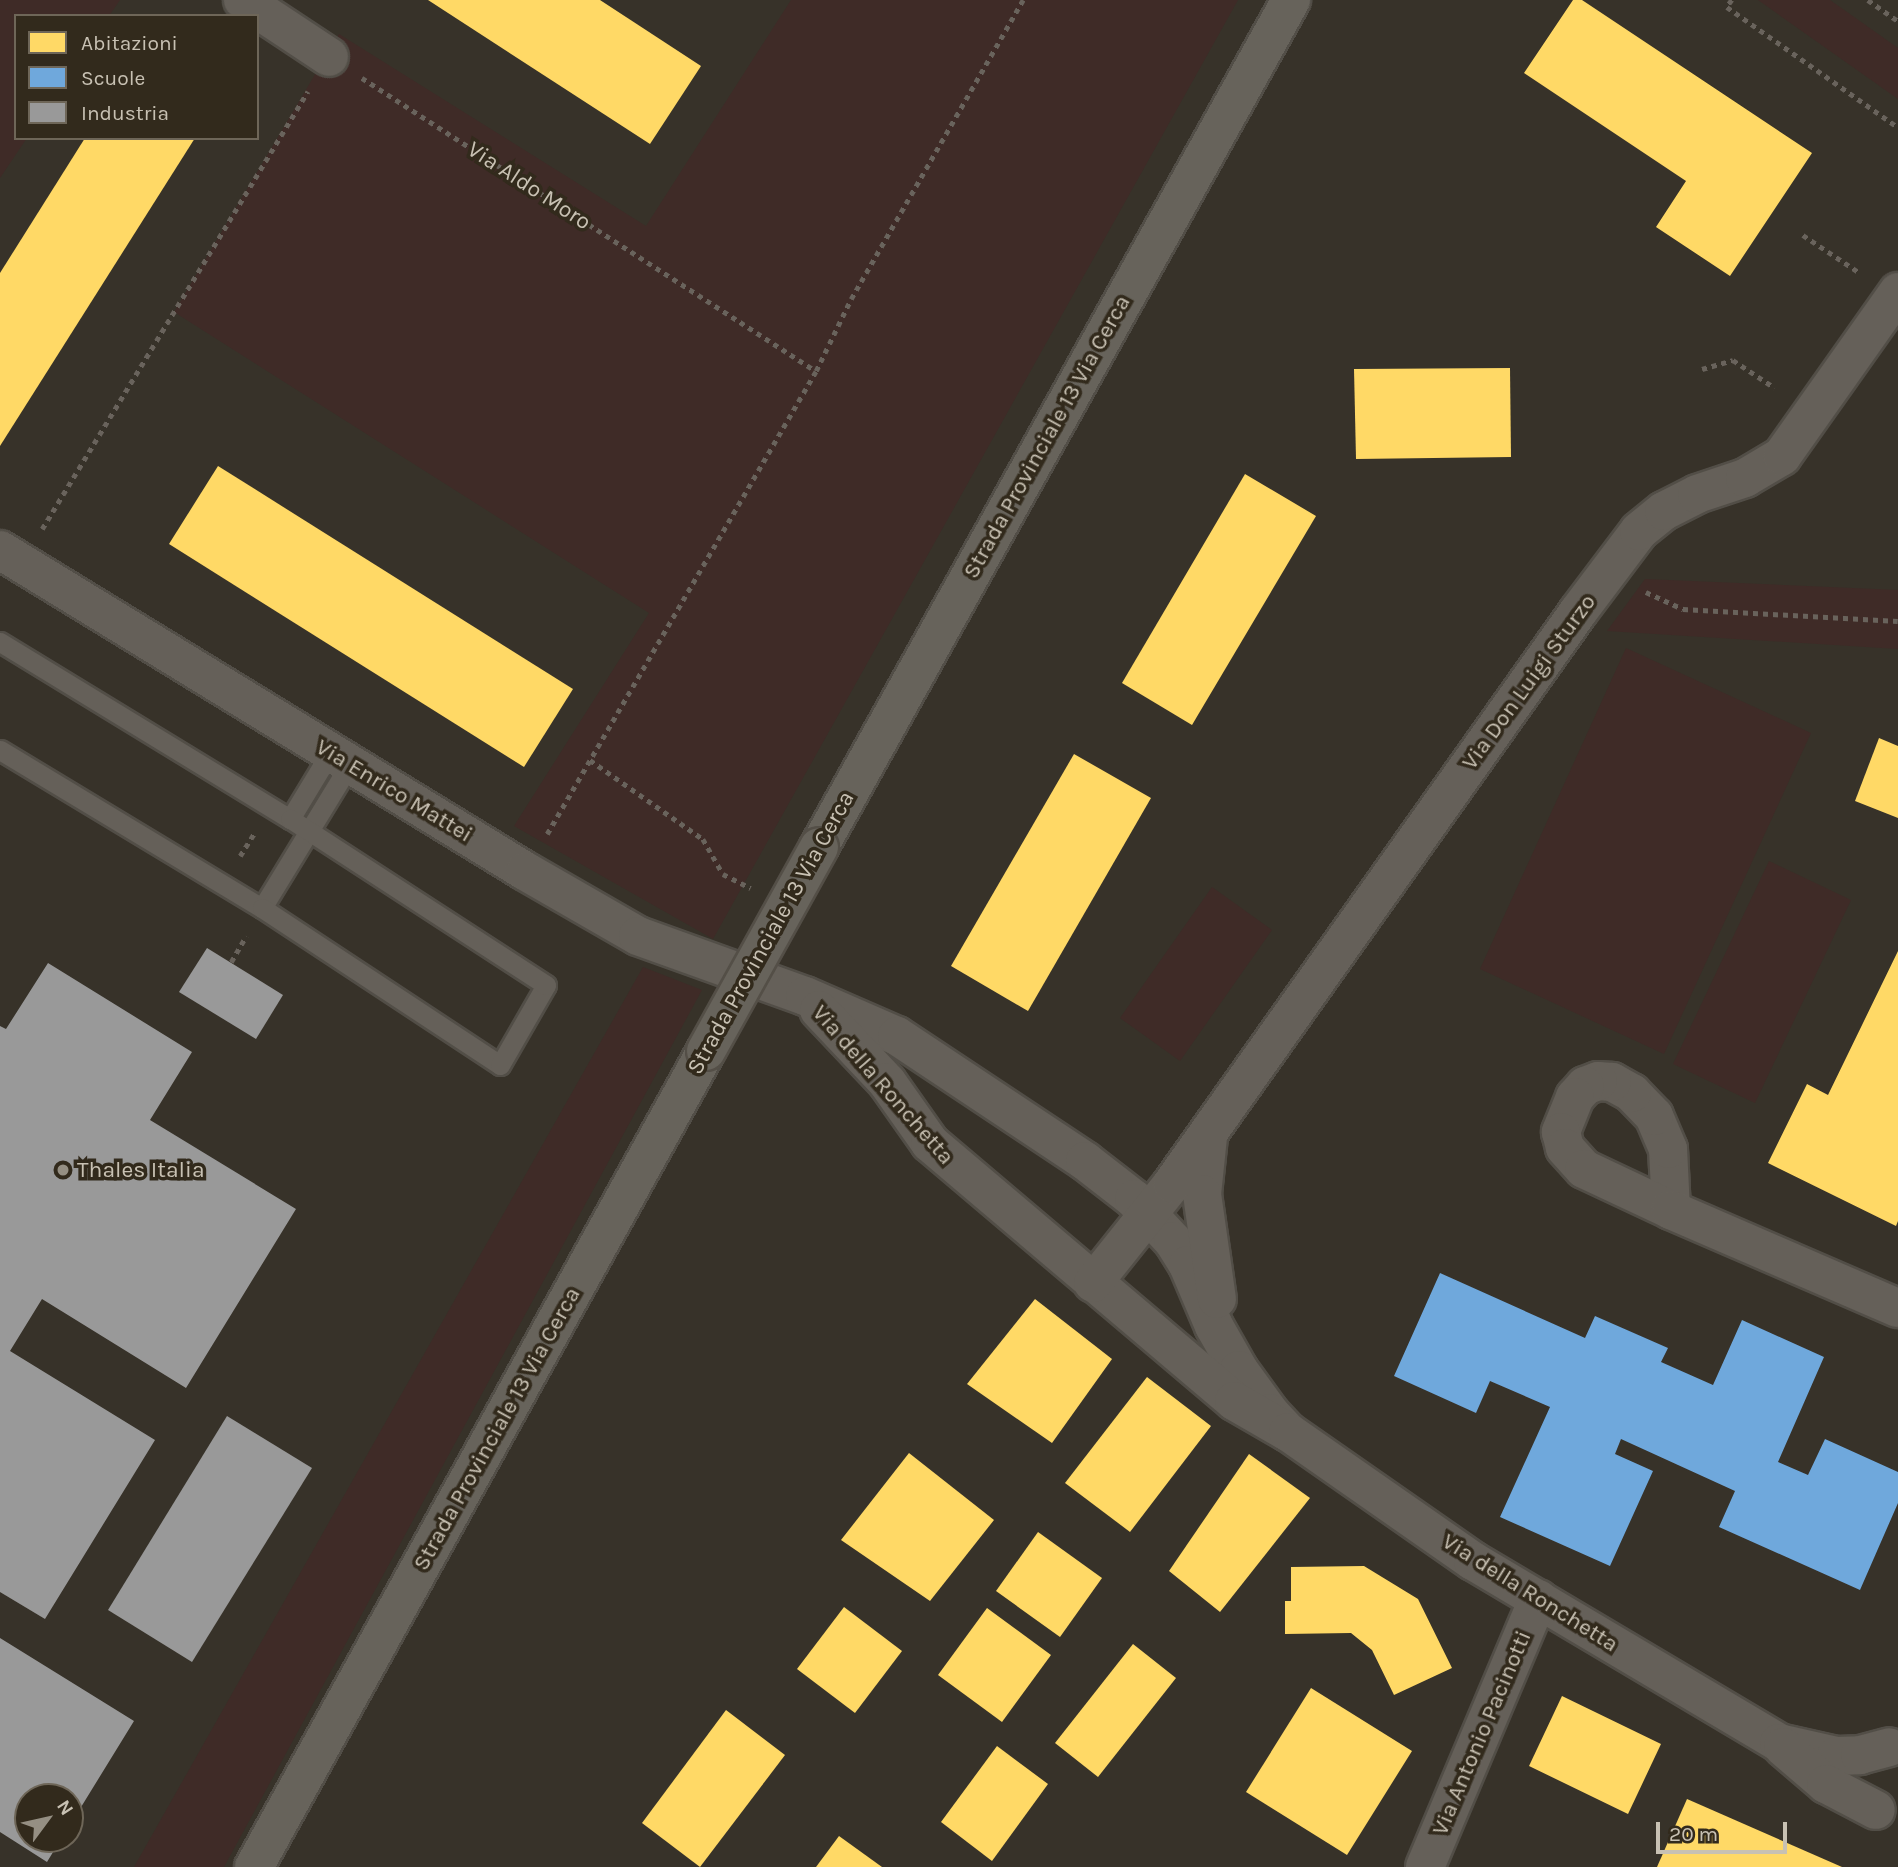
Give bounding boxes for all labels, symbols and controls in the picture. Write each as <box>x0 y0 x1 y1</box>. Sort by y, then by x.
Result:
legend <box>14 14 259 140</box>
text: Abitazioni <box>81 31 178 55</box>
text: Scuole <box>81 66 145 90</box>
text: Industria <box>81 101 169 125</box>
street label: Via Aldo Moro <box>462 136 596 236</box>
street label: Strada Provinciale 13 Via Cerca <box>957 291 1137 583</box>
street label: Via Don Luigi Sturzo <box>1456 589 1602 775</box>
street label: Via Enrico Mattei <box>311 733 477 849</box>
street label: Strada Provinciale 13 Via Cerca <box>681 787 861 1079</box>
street label: Via della Ronchetta <box>806 1000 960 1170</box>
place label: Thales Italia <box>77 1156 205 1184</box>
marker: Thales Italia <box>55 1162 71 1178</box>
street label: Strada Provinciale 13 Via Cerca <box>407 1283 587 1575</box>
street label: Via della Ronchetta <box>1437 1528 1623 1658</box>
street label: Via Antonio Pacinotti <box>1426 1626 1538 1840</box>
north arrow <box>14 1783 84 1853</box>
text: N <box>52 1796 78 1819</box>
scale bar <box>1660 1808 1791 1852</box>
text: 20 m <box>1669 1822 1718 1846</box>

